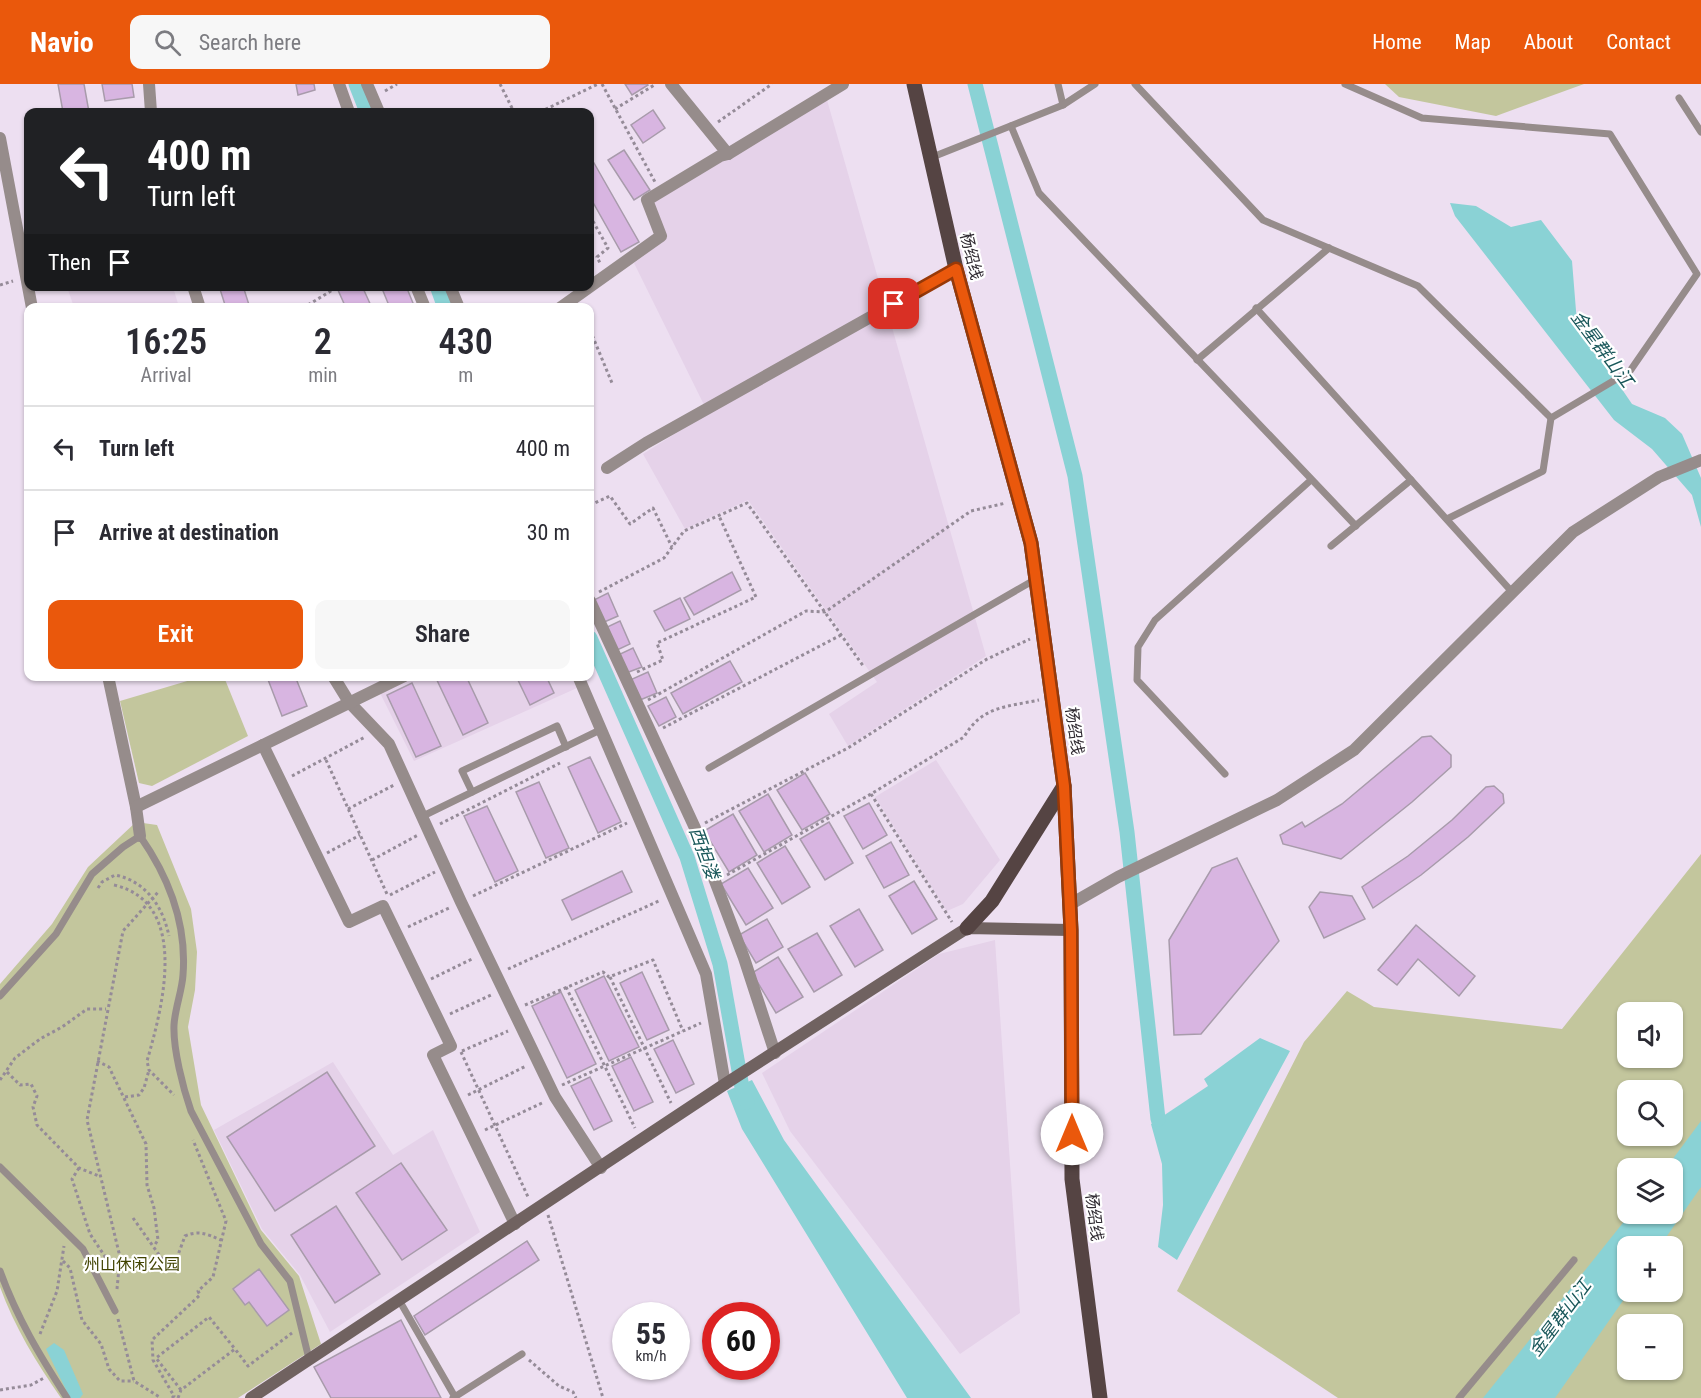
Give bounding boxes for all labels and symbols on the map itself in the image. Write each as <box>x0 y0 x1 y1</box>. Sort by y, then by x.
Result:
street label: 杨绍线 <box>956 231 987 282</box>
pin <box>868 278 919 329</box>
water label: 金星群山江 <box>1567 306 1639 393</box>
street label: 杨绍线 <box>1062 706 1087 756</box>
water label: 西担溇 <box>685 824 724 884</box>
position arrow <box>1040 1102 1104 1166</box>
street label: 杨绍线 <box>1082 1192 1107 1242</box>
park label: 州山休闲公园 <box>84 1255 180 1274</box>
water label: 金星群山江 <box>1524 1274 1596 1360</box>
speed limit sign: 60 <box>702 1302 780 1380</box>

